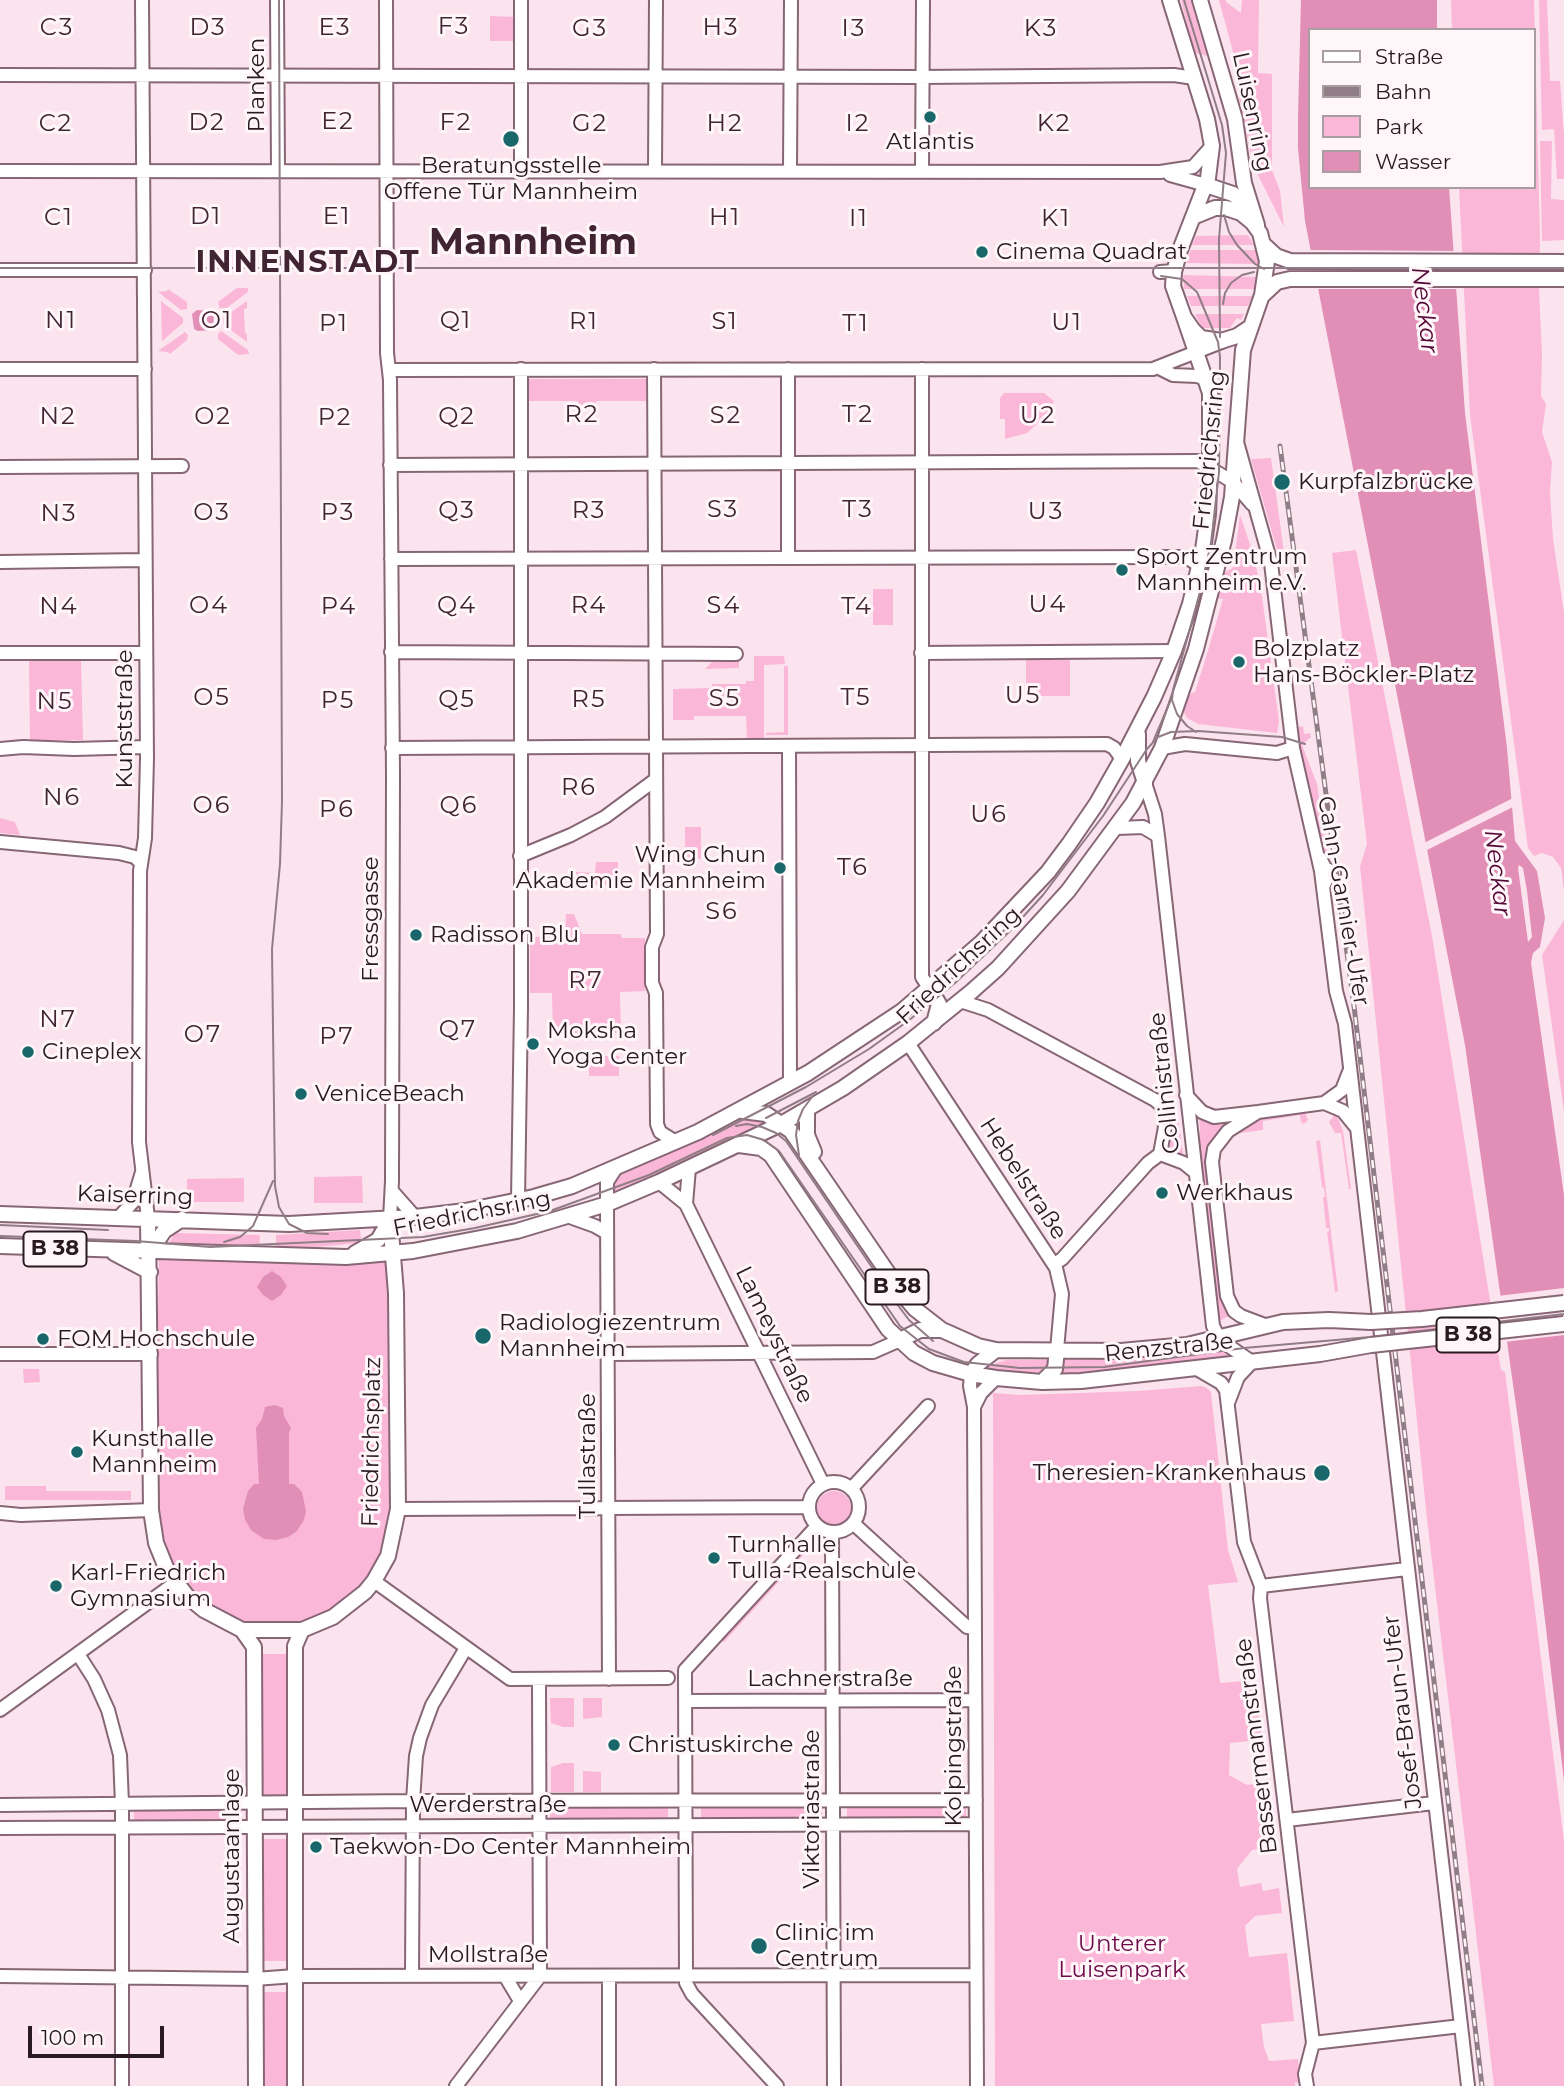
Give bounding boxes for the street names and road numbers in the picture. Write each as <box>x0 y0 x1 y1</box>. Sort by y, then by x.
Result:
street label: Planken <box>243 38 271 132</box>
street label: Luisenring <box>1226 49 1278 175</box>
street label: Friedrichsring <box>1188 369 1232 531</box>
street label: Kunststraße <box>111 649 139 789</box>
street label: Cahn-Garnier-Ufer <box>1311 794 1375 1008</box>
street label: Fressgasse <box>357 856 385 982</box>
street label: Friedrichsring <box>891 901 1027 1031</box>
street label: Collinistraße <box>1144 1011 1186 1155</box>
street label: Hebelstraße <box>973 1113 1073 1245</box>
street label: Kaiserring <box>76 1180 194 1212</box>
street label: Friedrichsring <box>391 1185 553 1243</box>
road number: B 38 <box>23 1232 86 1266</box>
street label: Lameystraße <box>729 1262 819 1408</box>
road number: B 38 <box>866 1270 928 1304</box>
road number: B 38 <box>1436 1318 1500 1352</box>
street label: Renzstraße <box>1103 1328 1235 1368</box>
street label: Friedrichsplatz <box>357 1357 387 1527</box>
street label: Tullastraße <box>574 1393 602 1519</box>
street label: Josef-Braun-Ufer <box>1377 1613 1429 1811</box>
street label: Bassermannstraße <box>1230 1637 1284 1855</box>
street label: Lachnerstraße <box>747 1665 913 1693</box>
street label: Kolpingstraße <box>940 1665 968 1827</box>
street label: Viktoriastraße <box>798 1729 826 1889</box>
street label: Augustaanlage <box>218 1768 246 1944</box>
street label: Werderstraße <box>409 1791 567 1819</box>
street label: Mollstraße <box>428 1941 548 1969</box>

